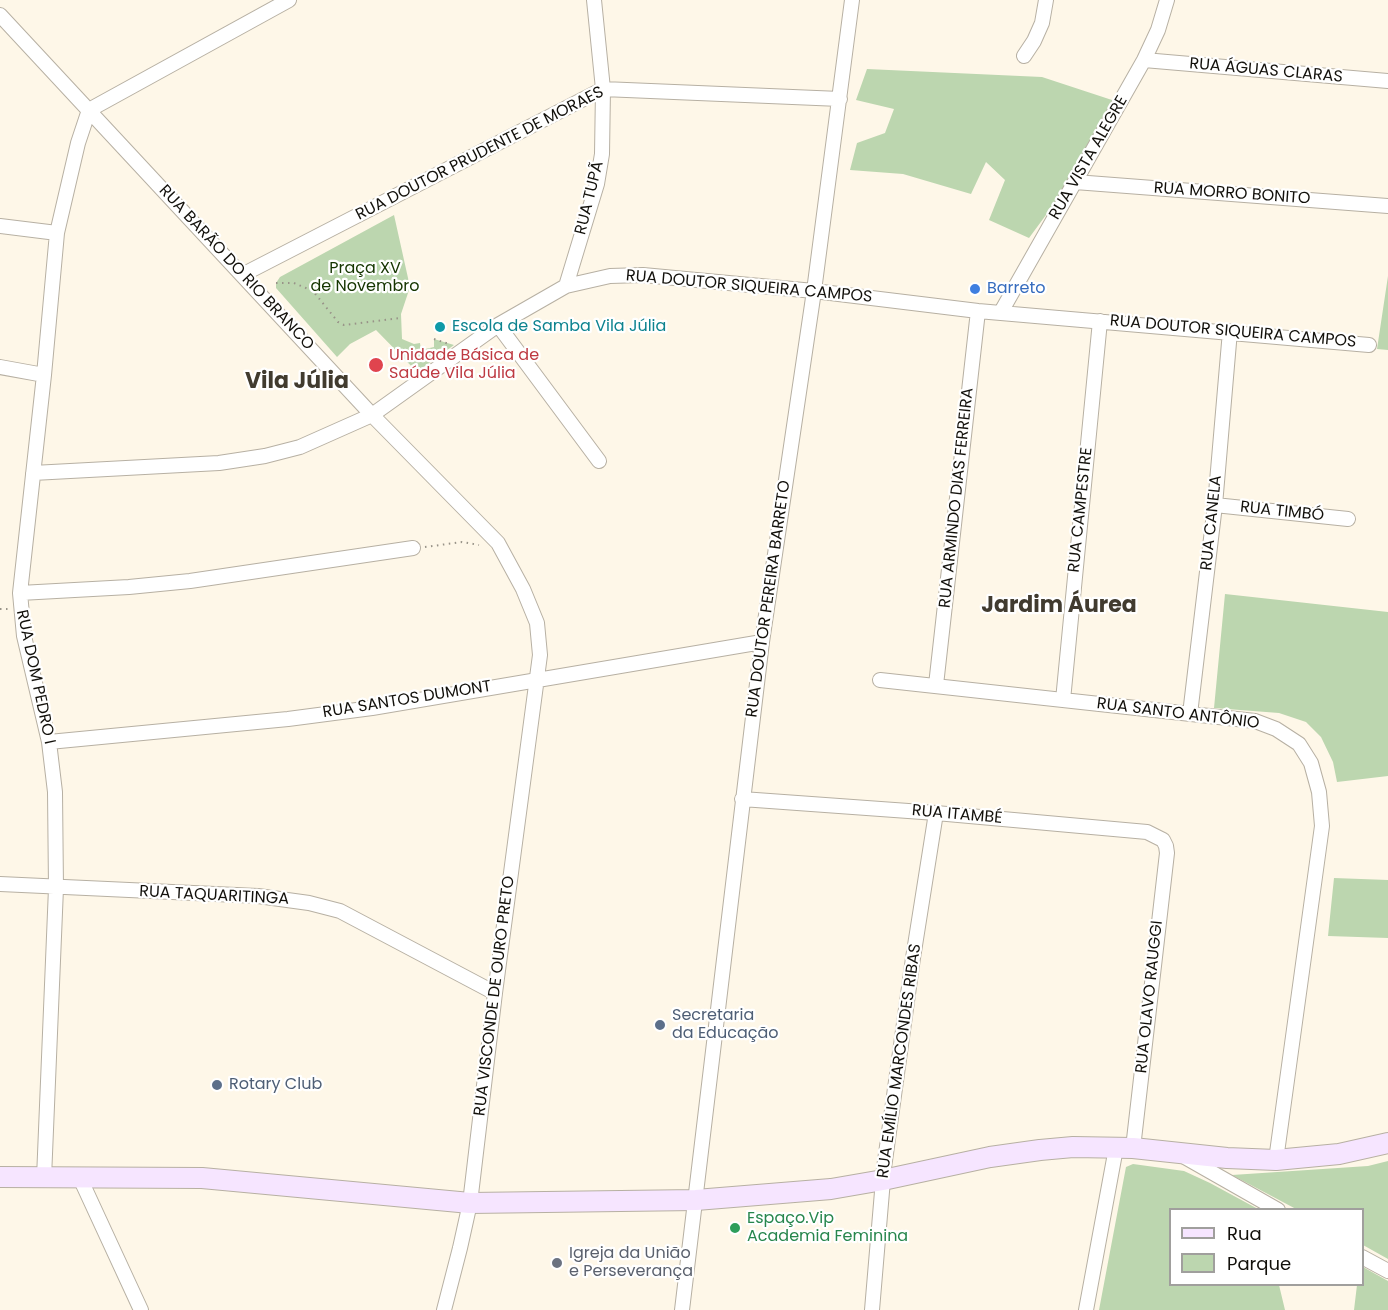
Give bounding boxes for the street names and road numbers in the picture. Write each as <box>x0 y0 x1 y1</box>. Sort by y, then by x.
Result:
street label: RUA ÁGUAS CLARAS <box>1188 55 1344 87</box>
street label: RUA DOUTOR PRUDENTE DE MORAES <box>353 83 607 225</box>
street label: RUA VISTA ALEGRE <box>1046 93 1132 223</box>
street label: RUA TUPÃ <box>572 159 608 237</box>
street label: RUA MORRO BONITO <box>1153 179 1311 209</box>
street label: RUA BARÃO DO RIO BRANCO <box>154 181 318 355</box>
street label: RUA DOUTOR SIQUEIRA CAMPOS <box>625 267 873 307</box>
street label: RUA DOUTOR SIQUEIRA CAMPOS <box>1109 312 1357 352</box>
street label: RUA ARMINDO DIAS FERREIRA <box>936 387 978 609</box>
street label: RUA CAMPESTRE <box>1065 446 1097 574</box>
street label: RUA CANELA <box>1197 474 1227 572</box>
street label: RUA DOUTOR PEREIRA BARRETO <box>743 479 795 719</box>
street label: RUA TIMBÓ <box>1239 498 1325 526</box>
street label: RUA DOM PEDRO I <box>11 608 59 746</box>
street label: RUA SANTOS DUMONT <box>321 677 493 723</box>
street label: RUA SANTO ANTÔNIO <box>1096 695 1260 733</box>
street label: RUA ITAMBÉ <box>911 801 1003 829</box>
street label: RUA VISCONDE DE OURO PRETO <box>471 875 519 1117</box>
street label: RUA TAQUARITINGA <box>139 882 289 910</box>
street label: RUA OLAVO RAUGGI <box>1132 920 1168 1074</box>
street label: RUA EMÍLIO MARCONDES RIBAS <box>874 943 926 1179</box>

